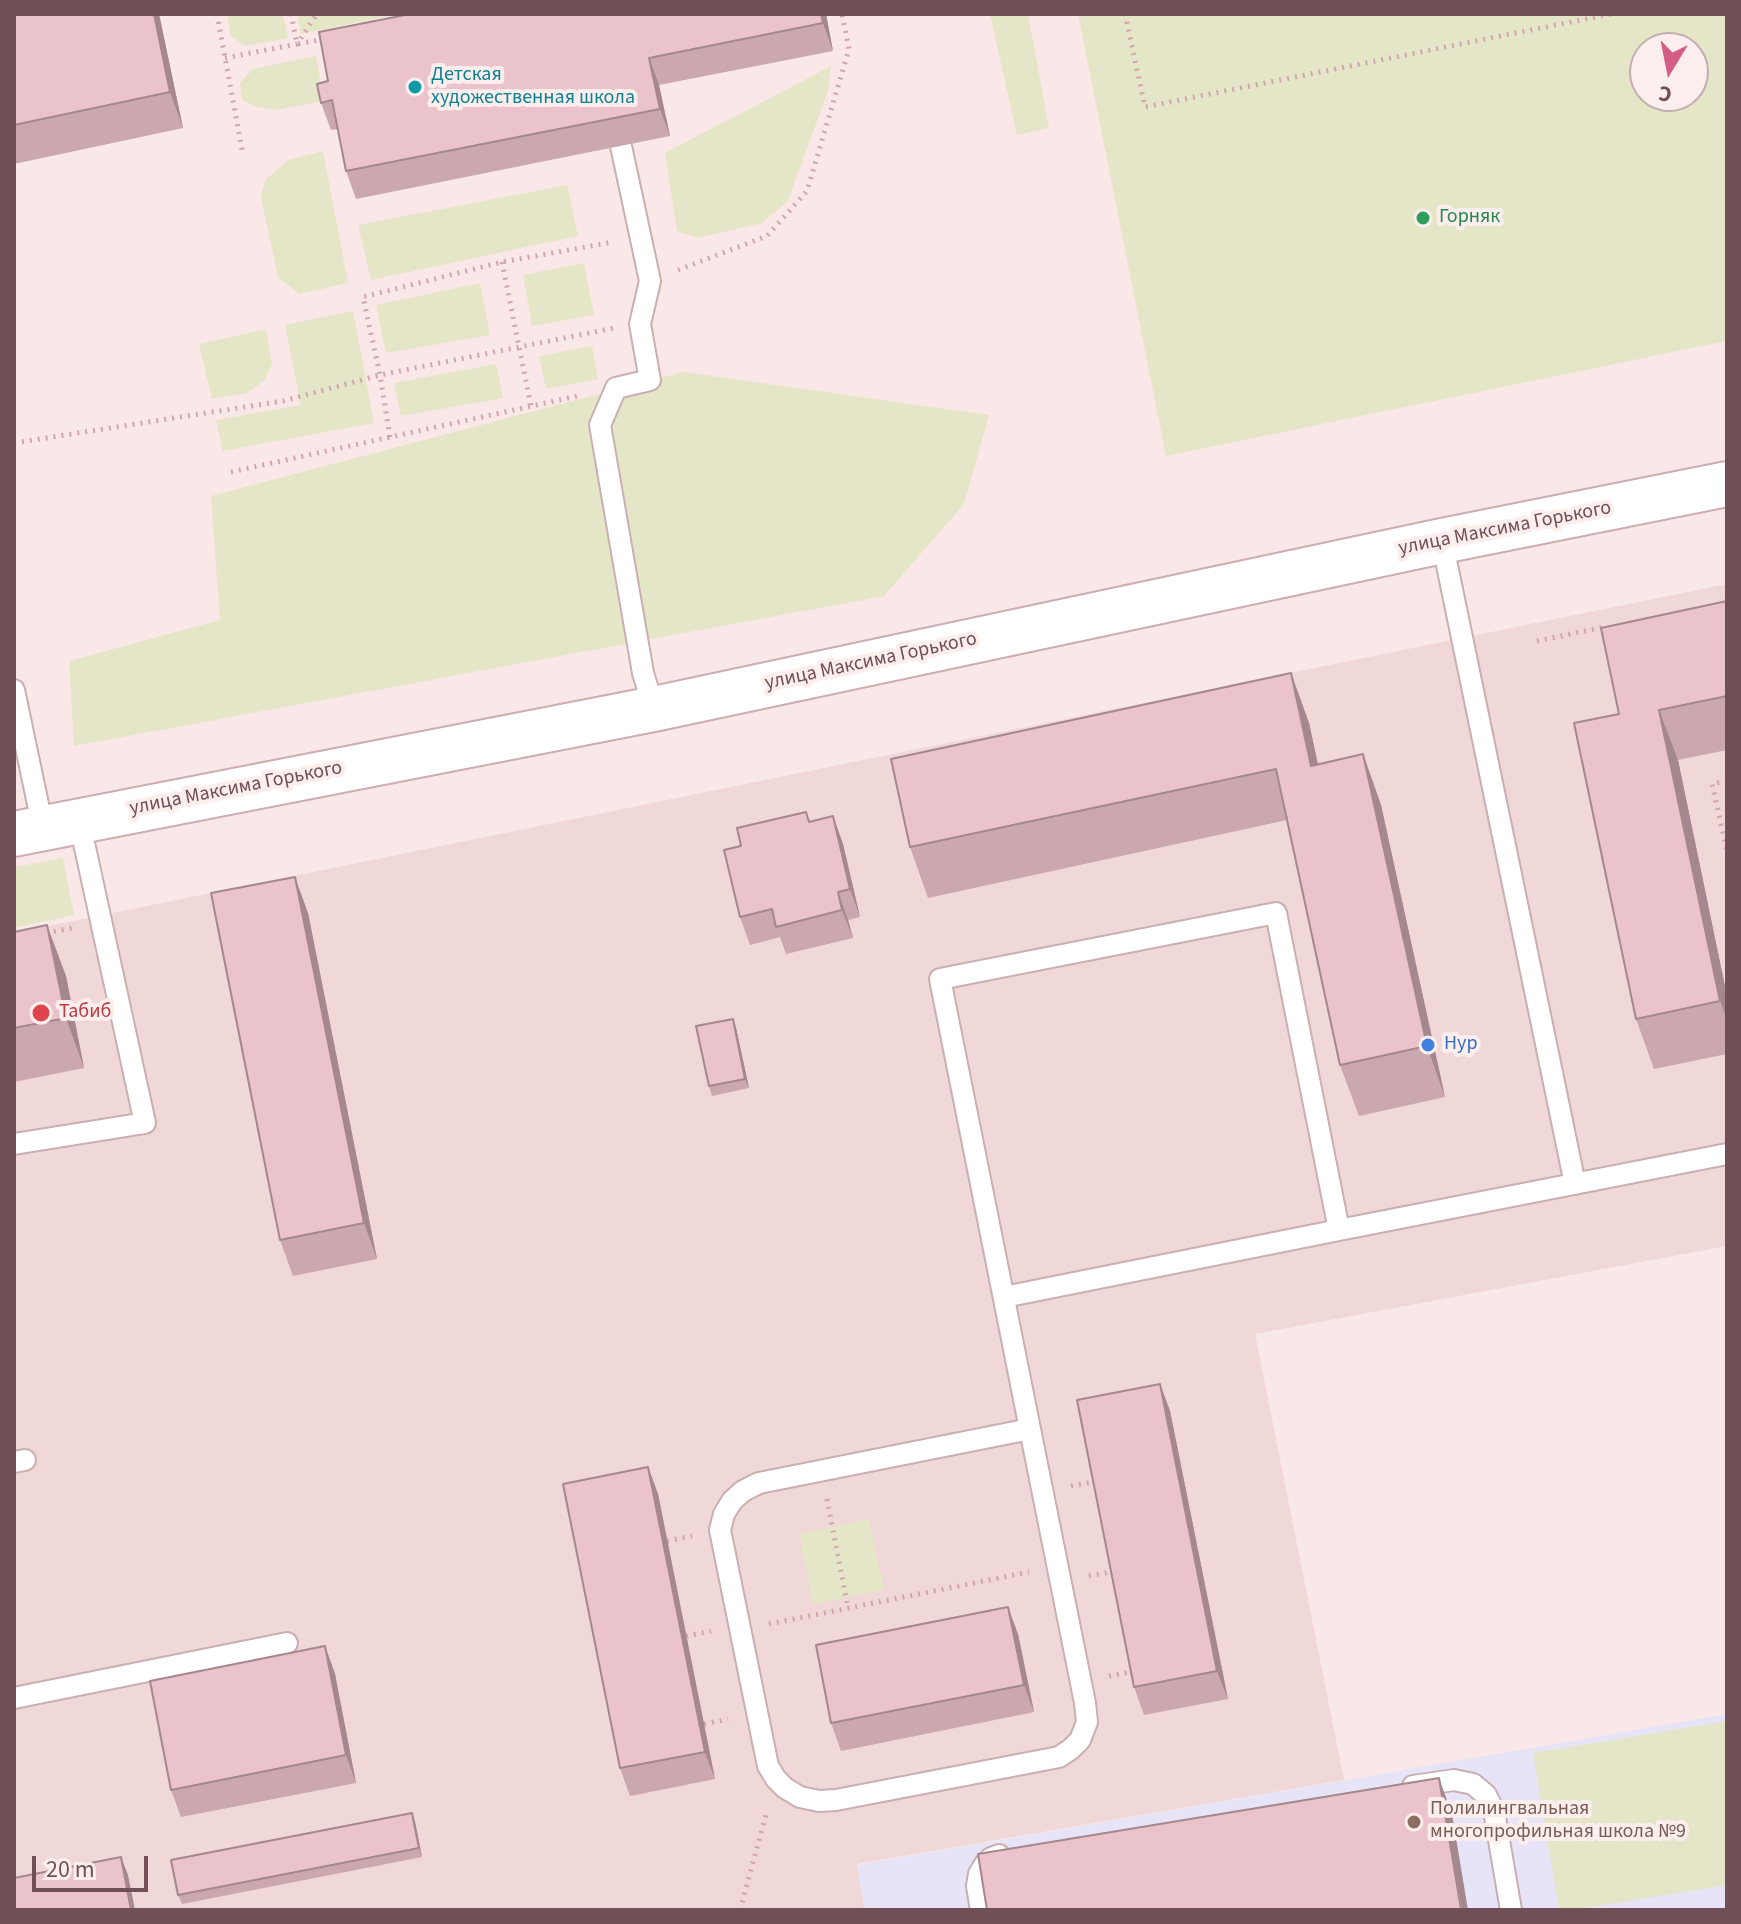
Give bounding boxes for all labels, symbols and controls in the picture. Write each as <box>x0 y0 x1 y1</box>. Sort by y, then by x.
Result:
north arrow <box>1629 32 1709 112</box>
place label: Детская художественная школа <box>431 64 635 111</box>
text: С <box>1656 77 1674 111</box>
marker: Детская художественная школа <box>406 78 424 96</box>
place label: Горняк <box>1439 206 1500 230</box>
marker: Горняк <box>1414 209 1432 227</box>
street label: улица Максима Горького <box>1397 497 1613 561</box>
street label: улица Максима Горького <box>763 628 979 696</box>
street label: улица Максима Горького <box>128 757 344 821</box>
place label: Табиб <box>59 1001 111 1025</box>
marker: Табиб <box>30 1002 52 1024</box>
place label: Нур <box>1444 1033 1477 1057</box>
marker: Нур <box>1419 1036 1437 1054</box>
place label: Полилингвальная многопрофильная школа №9 <box>1430 1798 1686 1845</box>
marker: Полилингвальная многопрофильная школа №9 <box>1405 1813 1423 1831</box>
scale bar <box>36 1840 152 1890</box>
text: 20 m <box>46 1852 95 1887</box>

